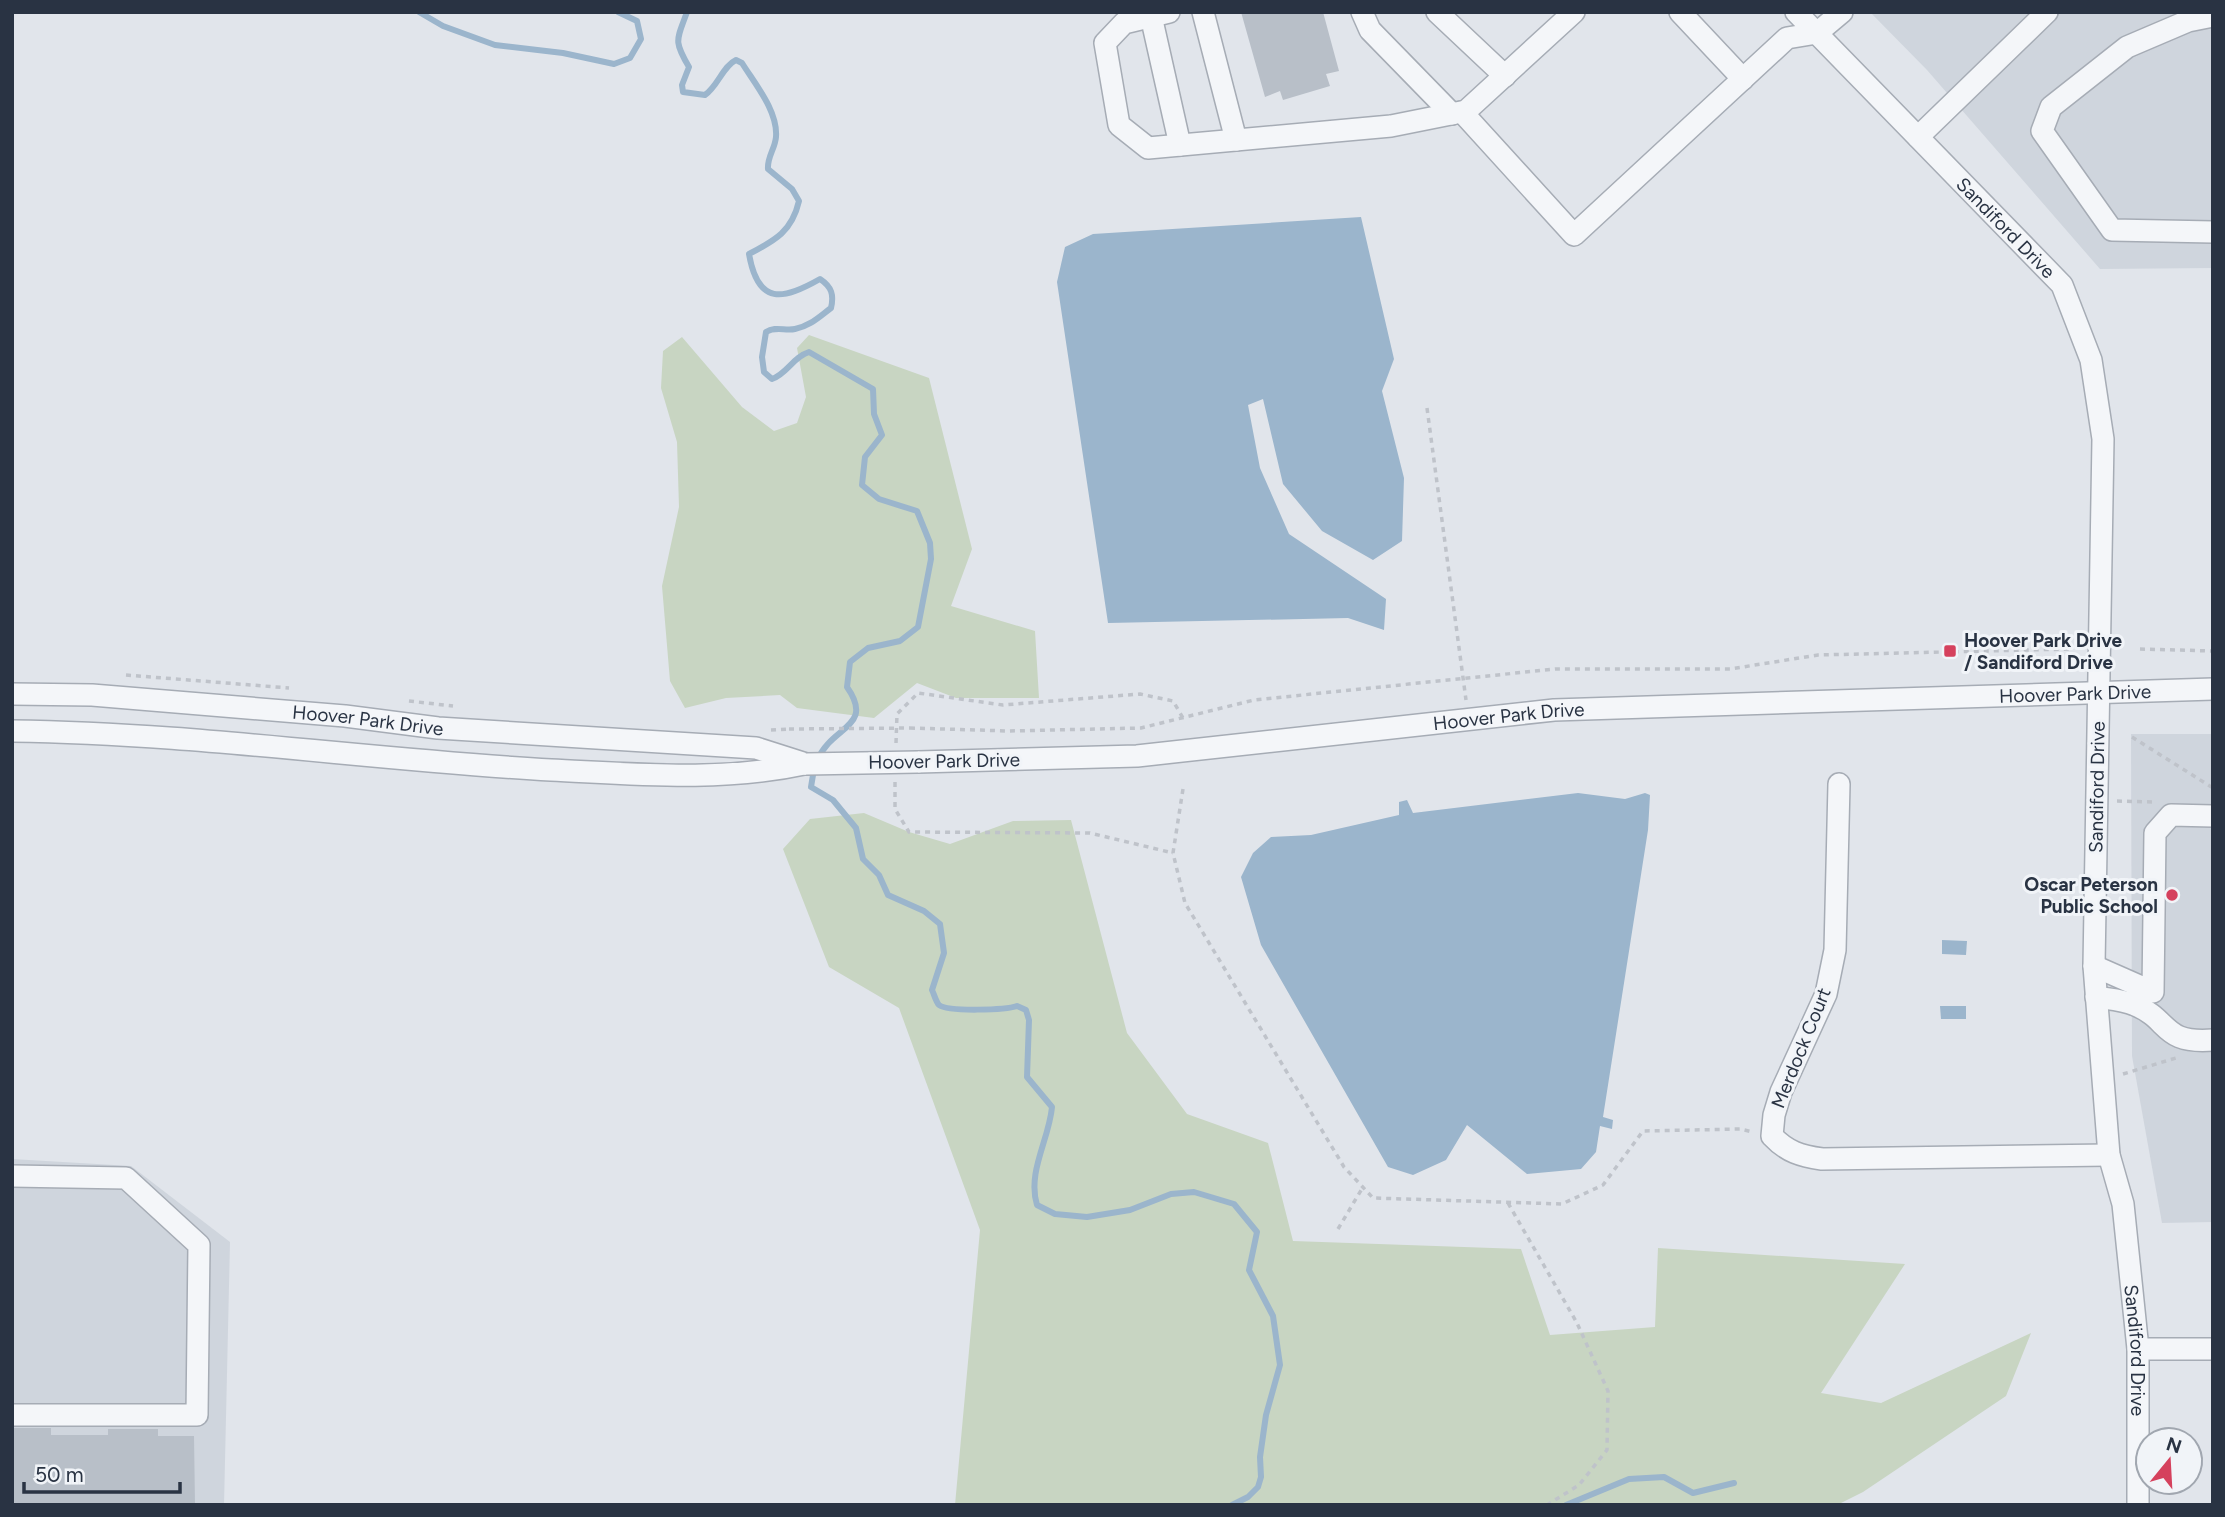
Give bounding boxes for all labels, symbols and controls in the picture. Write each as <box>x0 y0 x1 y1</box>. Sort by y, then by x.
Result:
street label: Sandiford Drive <box>1952 172 2060 283</box>
place label: Hoover Park Drive / Sandiford Drive <box>1964 629 2122 674</box>
marker: Hoover Park Drive / Sandiford Drive <box>1942 643 1958 659</box>
street label: Hoover Park Drive <box>1999 679 2152 707</box>
street label: Hoover Park Drive <box>1432 698 1585 735</box>
street label: Hoover Park Drive <box>291 700 444 740</box>
street label: Sandiford Drive <box>2084 721 2110 853</box>
street label: Hoover Park Drive <box>868 748 1020 774</box>
place label: Oscar Peterson Public School <box>2024 873 2158 918</box>
marker: Oscar Peterson Public School <box>2164 887 2180 903</box>
street label: Merdock Court <box>1766 984 1836 1112</box>
street label: Sandiford Drive <box>2120 1283 2150 1416</box>
north arrow <box>2134 1426 2204 1496</box>
text: N <box>2164 1432 2185 1459</box>
scale bar <box>24 1450 180 1494</box>
text: 50 m <box>35 1462 84 1487</box>

